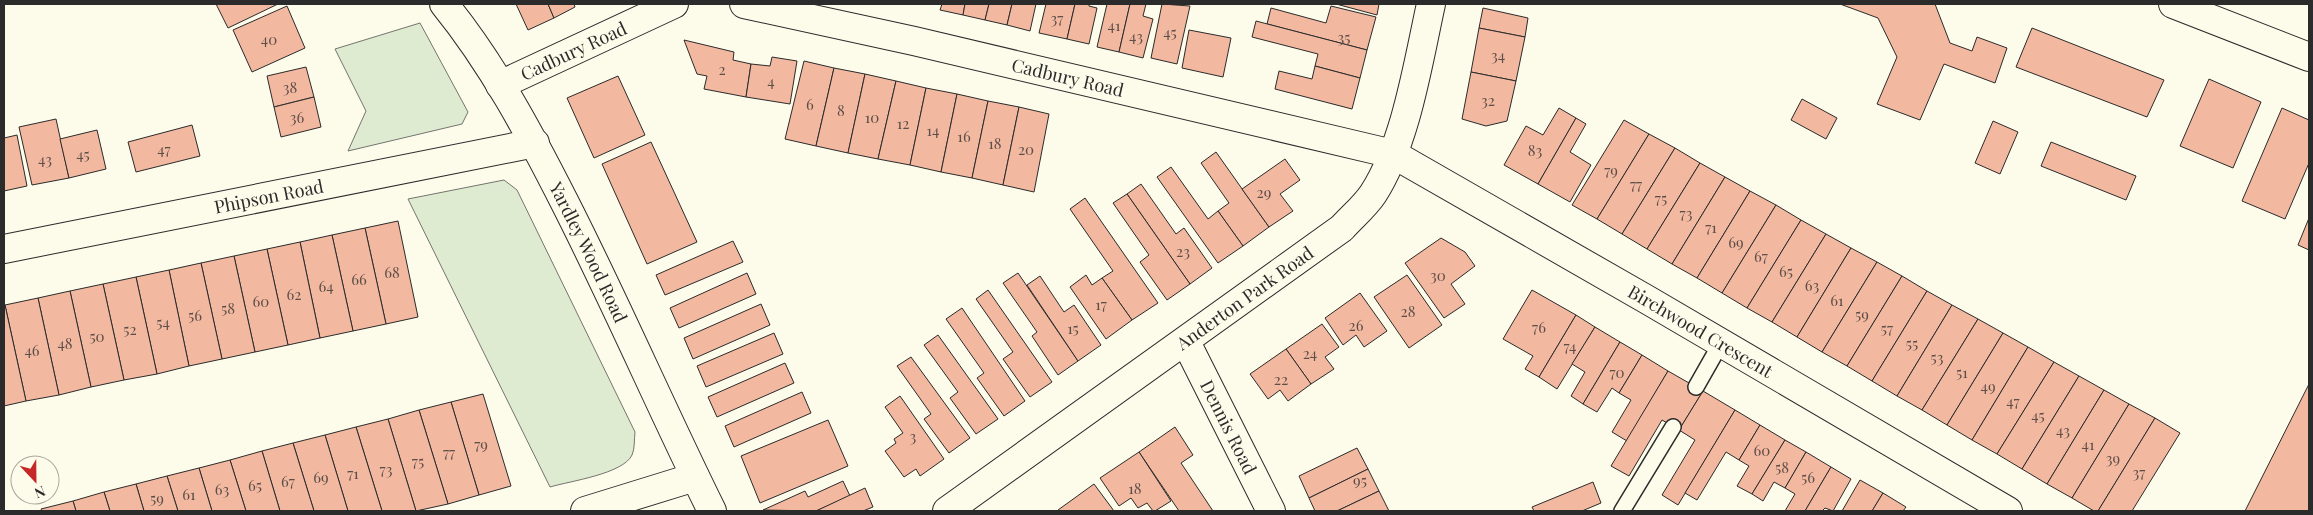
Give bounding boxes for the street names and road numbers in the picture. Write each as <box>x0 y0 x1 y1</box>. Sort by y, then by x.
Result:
street label: Cadbury Road <box>516 16 631 86</box>
street label: Cadbury Road <box>1009 52 1127 102</box>
street label: Phipson Road <box>212 173 326 219</box>
street label: Yardley Wood Road <box>544 177 633 327</box>
street label: Anderton Park Road <box>1170 240 1318 356</box>
street label: Birchwood Crescent <box>1624 279 1778 383</box>
street label: Dennis Road <box>1195 376 1263 478</box>

